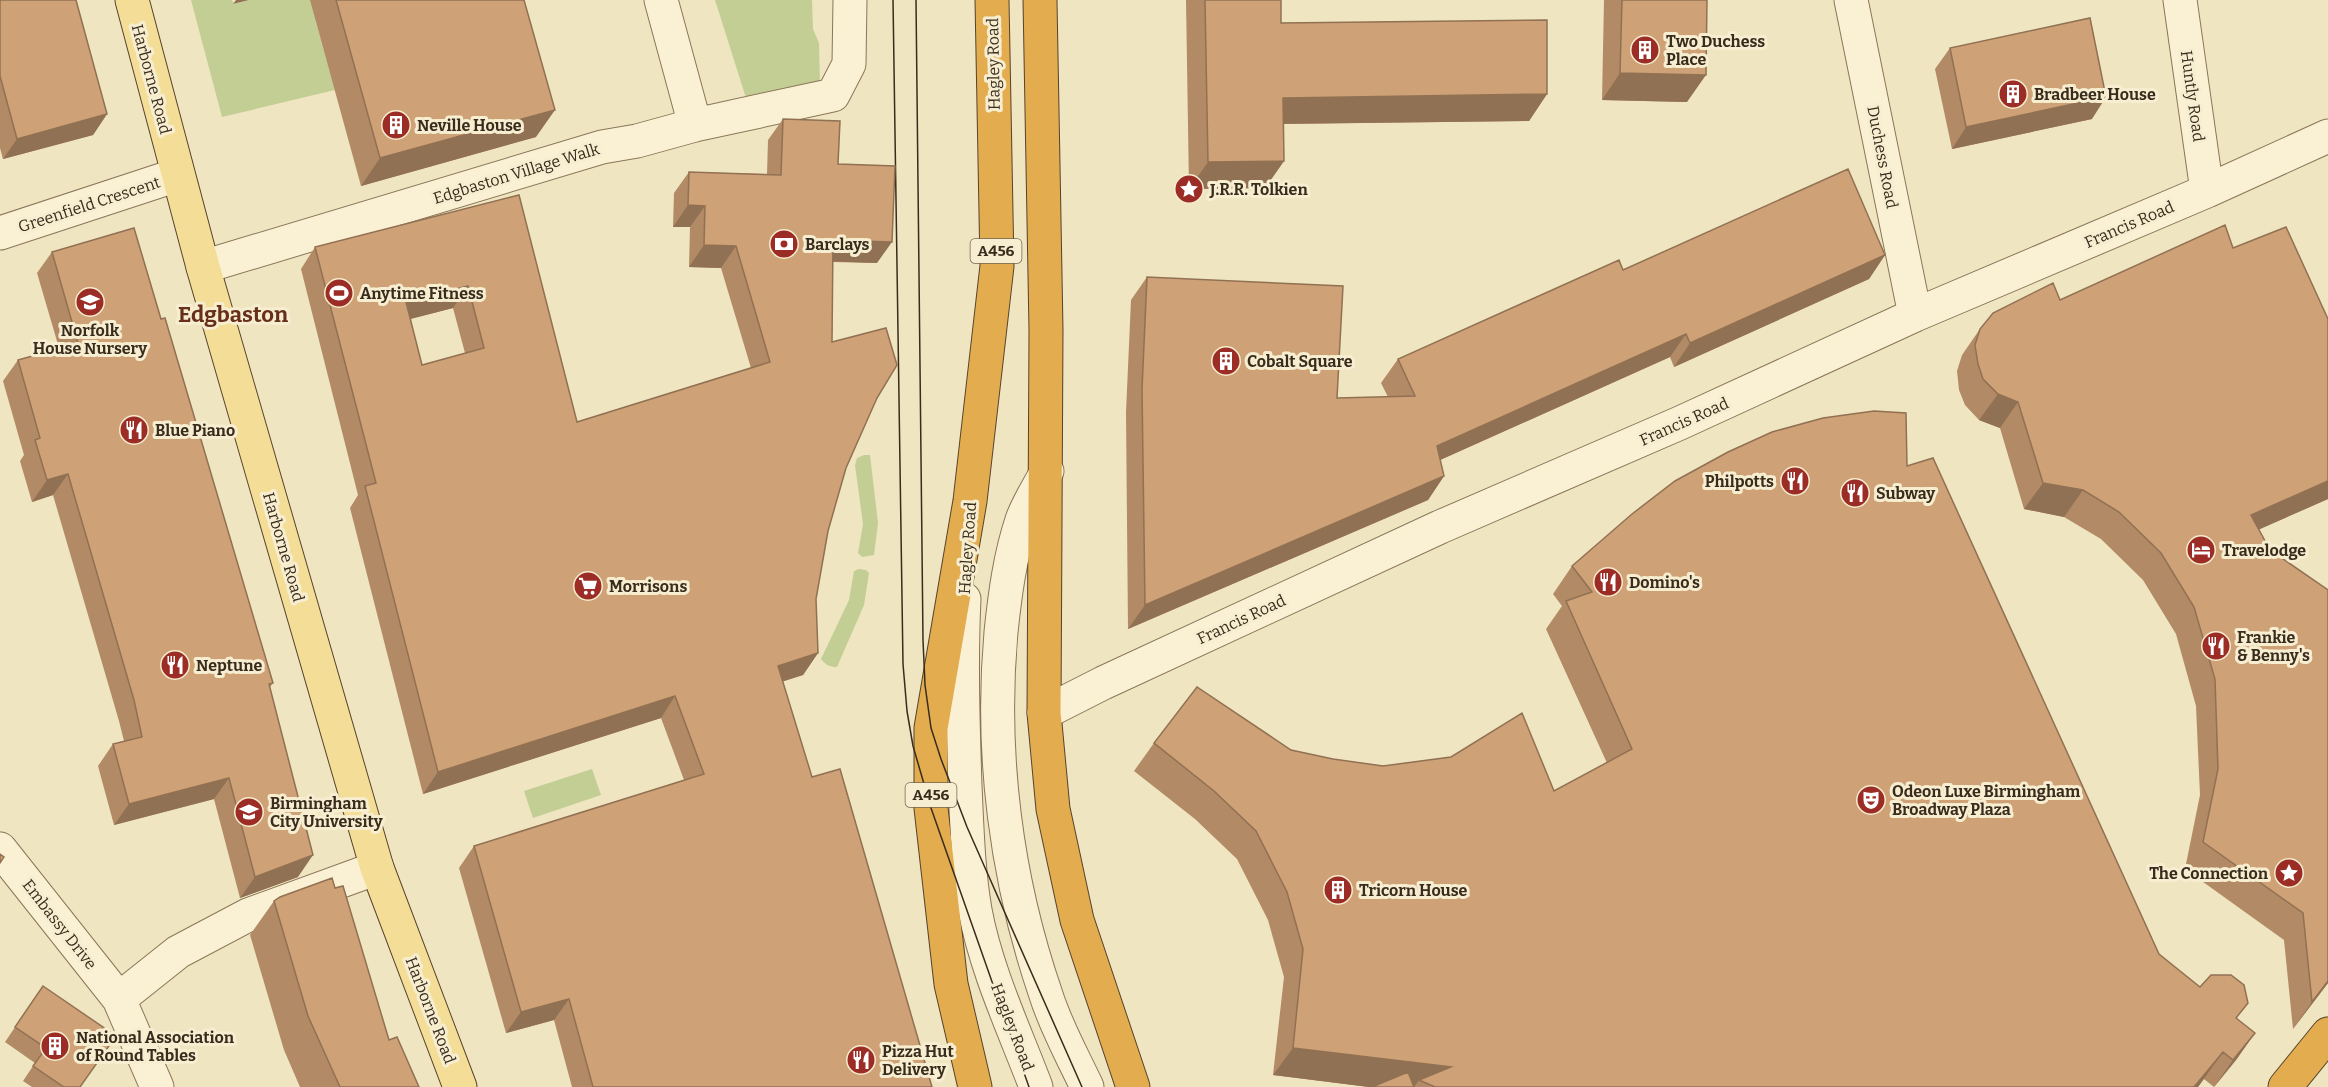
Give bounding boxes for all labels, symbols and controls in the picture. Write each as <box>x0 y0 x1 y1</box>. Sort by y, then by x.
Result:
street label: Hagley Road <box>983 17 1004 110</box>
street label: Harborne Road <box>128 22 175 137</box>
place label: Two Duchess Place <box>1666 32 1765 69</box>
building icon: Two Duchess Place <box>1629 34 1661 66</box>
street label: Huntly Road <box>2177 49 2208 143</box>
building icon: Bradbeer House <box>1997 78 2029 110</box>
place label: Bradbeer House <box>2034 85 2156 104</box>
street label: Duchess Road <box>1863 104 1902 210</box>
building icon: Neville House <box>380 109 412 141</box>
place label: Neville House <box>417 116 522 135</box>
street label: Edgbaston Village Walk <box>431 139 602 208</box>
street label: Greenfield Crescent <box>16 172 163 236</box>
place icon: J.R.R. Tolkien <box>1173 173 1205 205</box>
place label: J.R.R. Tolkien <box>1209 180 1308 199</box>
street label: Francis Road <box>2082 197 2177 252</box>
bank icon: Barclays <box>768 228 800 260</box>
place label: Barclays <box>805 235 869 254</box>
road number: A456 <box>970 239 1022 263</box>
sports icon: Anytime Fitness <box>323 277 355 309</box>
place label: Anytime Fitness <box>360 284 484 303</box>
school or university icon: Norfolk House Nursery <box>74 286 106 318</box>
district label: Edgbaston <box>178 301 288 328</box>
place label: Norfolk House Nursery <box>33 321 147 358</box>
building icon: Cobalt Square <box>1210 345 1242 377</box>
place label: Cobalt Square <box>1247 352 1353 371</box>
street label: Francis Road <box>1637 393 1732 450</box>
restaurant icon: Blue Piano <box>118 414 150 446</box>
place label: Blue Piano <box>155 421 235 440</box>
restaurant icon: Philpotts <box>1779 465 1811 497</box>
place label: Philpotts <box>1705 472 1774 491</box>
restaurant icon: Subway <box>1839 477 1871 509</box>
place label: Subway <box>1876 484 1935 503</box>
street label: Harborne Road <box>259 490 308 605</box>
street label: Hagley Road <box>955 501 980 595</box>
hotel icon: Travelodge <box>2185 534 2217 566</box>
place label: Travelodge <box>2222 541 2306 560</box>
restaurant icon: Domino's <box>1592 566 1624 598</box>
supermarket icon: Morrisons <box>572 570 604 602</box>
place label: Domino's <box>1629 573 1700 592</box>
place label: Morrisons <box>609 577 687 596</box>
street label: Francis Road <box>1194 590 1289 648</box>
place label: Frankie & Benny's <box>2237 628 2310 665</box>
restaurant icon: Frankie & Benny's <box>2200 630 2232 662</box>
restaurant icon: Neptune <box>159 649 191 681</box>
place label: Neptune <box>196 656 262 675</box>
place label: Odeon Luxe Birmingham Broadway Plaza <box>1892 782 2081 819</box>
road number: A456 <box>906 783 956 807</box>
theatre icon: Odeon Luxe Birmingham Broadway Plaza <box>1855 784 1887 816</box>
place label: Birmingham City University <box>270 794 383 831</box>
school or university icon: Birmingham City University <box>233 796 265 828</box>
place icon: The Connection <box>2273 857 2305 889</box>
place label: The Connection <box>2149 864 2269 883</box>
building icon: Tricorn House <box>1322 874 1354 906</box>
street label: Embassy Drive <box>19 875 101 973</box>
place label: Tricorn House <box>1359 881 1468 900</box>
street label: Harborne Road <box>401 954 460 1067</box>
street label: Hagley Road <box>987 981 1038 1074</box>
place label: National Association of Round Tables <box>76 1028 235 1065</box>
building icon: National Association of Round Tables <box>39 1030 71 1062</box>
place label: Pizza Hut Delivery <box>882 1042 954 1079</box>
restaurant icon: Pizza Hut Delivery <box>845 1044 877 1076</box>

